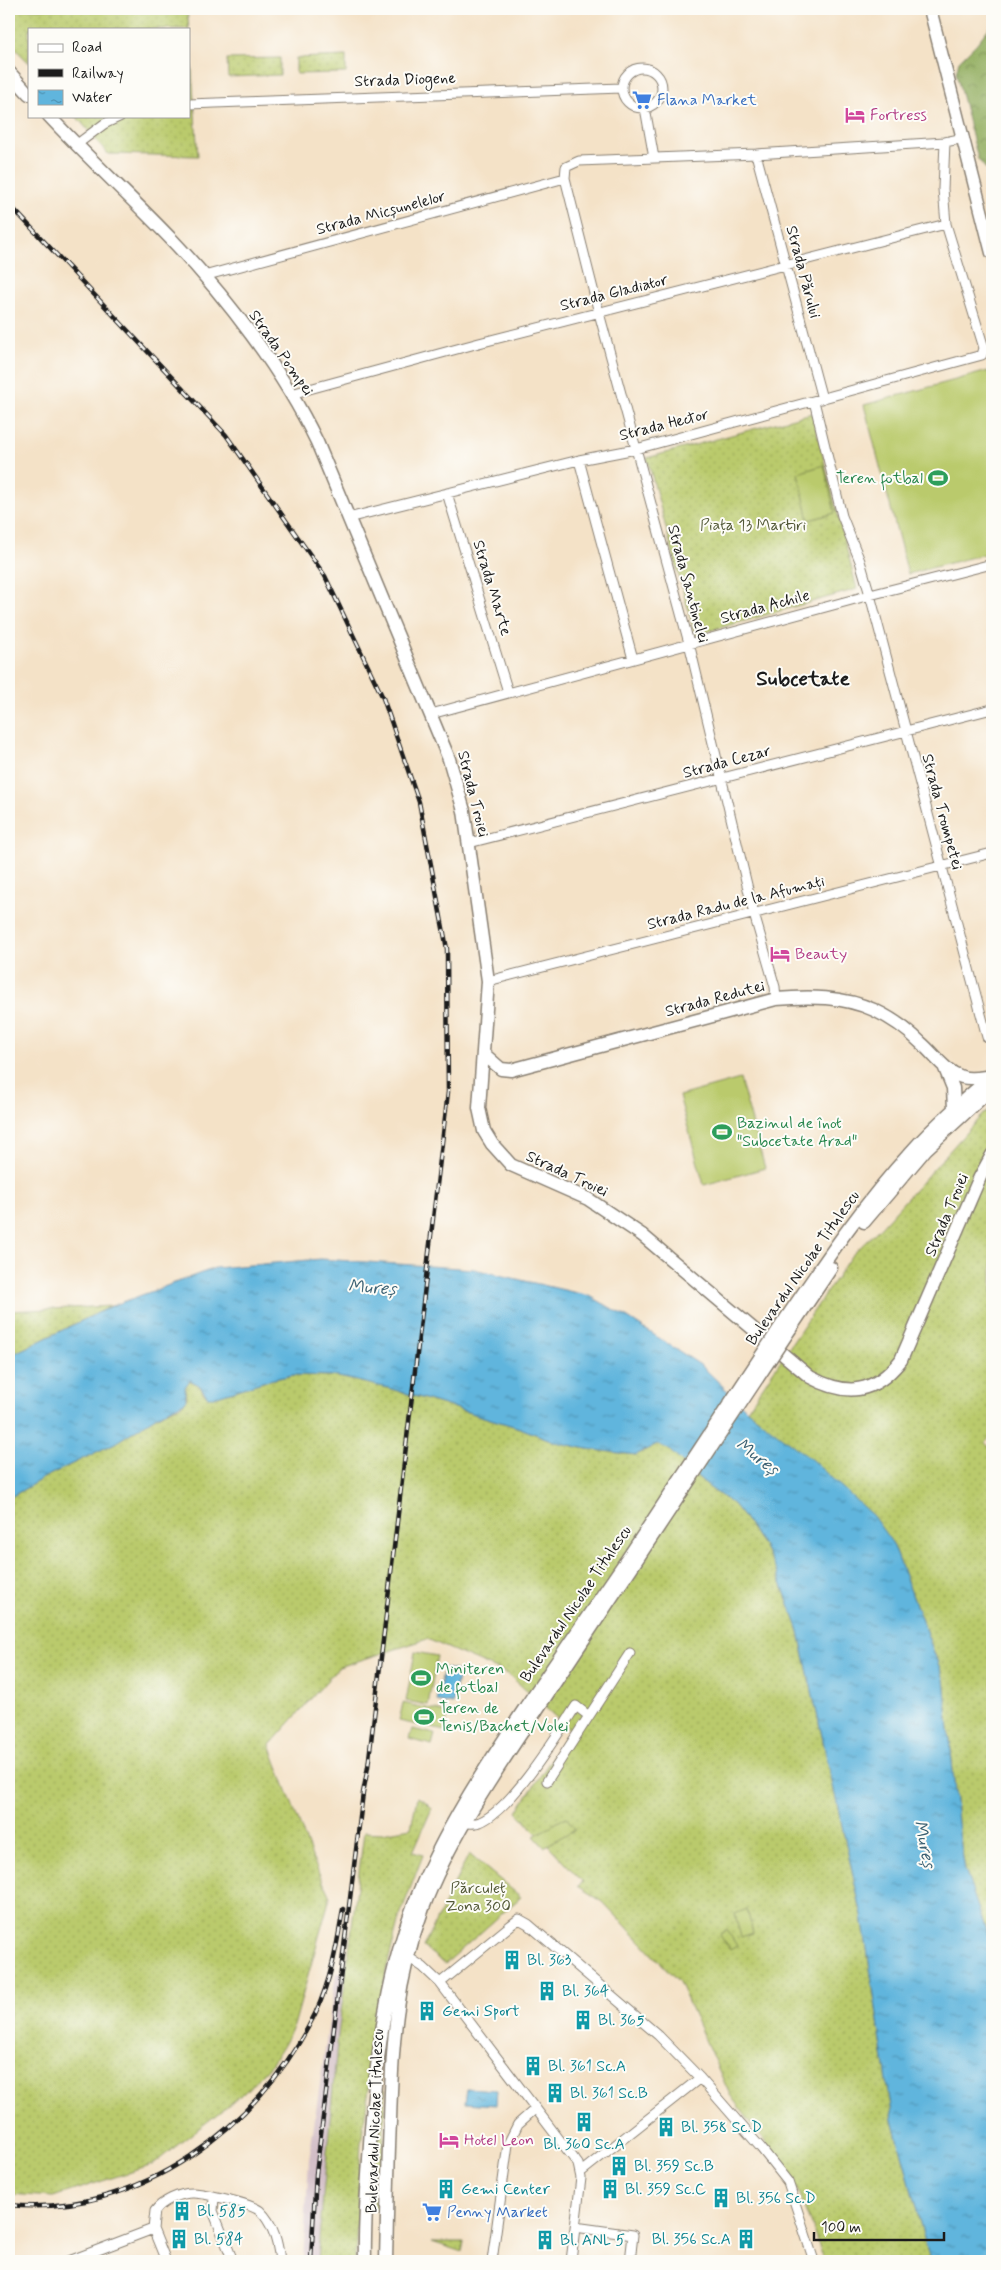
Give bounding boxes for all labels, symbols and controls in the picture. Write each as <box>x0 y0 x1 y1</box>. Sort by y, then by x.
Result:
legend <box>28 28 190 118</box>
text: Road <box>72 38 102 58</box>
text: Railway <box>72 64 124 84</box>
street label: Strada Diogene <box>354 68 457 93</box>
text: Water <box>72 88 112 108</box>
supermarket icon: Flana Market <box>631 89 653 111</box>
place label: Flana Market <box>657 90 757 111</box>
hotel icon: Fortress <box>844 104 866 126</box>
place label: Fortress <box>870 105 927 126</box>
street label: Strada Micșunelelor <box>314 186 448 240</box>
street label: Strada Părului <box>781 223 826 321</box>
street label: Strada Gladiator <box>558 269 671 317</box>
street label: Strada Pompei <box>244 306 318 400</box>
street label: Strada Hector <box>617 404 711 446</box>
sports icon: Teren fotbal <box>927 467 949 489</box>
place label: Teren fotbal <box>836 468 923 491</box>
park label: Piața 13 Martiri <box>700 515 806 536</box>
street label: Strada Santinelei <box>662 523 714 645</box>
street label: Strada Marte <box>467 538 517 639</box>
street label: Strada Achile <box>718 585 812 629</box>
district label: Subcetate <box>756 665 850 693</box>
street label: Strada Cezar <box>681 740 773 784</box>
street label: Strada Troiei <box>452 749 494 839</box>
street label: Strada Trompetei <box>916 752 968 872</box>
street label: Strada Radu de la Afumați <box>645 871 827 935</box>
hotel icon: Beauty <box>769 943 791 965</box>
place label: Beauty <box>795 944 847 965</box>
street label: Strada Redutei <box>663 976 767 1022</box>
place label: Bazinul de înot "Subcetate Arad" <box>737 1113 857 1152</box>
sports icon: Bazinul de înot "Subcetate Arad" <box>711 1121 733 1143</box>
street label: Strada Troiei <box>523 1146 611 1202</box>
street label: Strada Troiei <box>920 1170 974 1260</box>
street label: Bulevardul Nicolae Titulescu <box>741 1186 865 1350</box>
water label: Mureș <box>347 1274 399 1302</box>
water label: Mureș <box>731 1433 785 1482</box>
street label: Bulevardul Nicolae Titulescu <box>516 1522 636 1686</box>
place label: Miniteren de fotbal <box>436 1659 504 1700</box>
sports icon: Miniteren de fotbal <box>410 1667 432 1689</box>
place label: Teren de Tenis/Bachet/Volei <box>439 1698 568 1737</box>
sports icon: Teren de Tenis/Bachet/Volei <box>413 1706 435 1728</box>
water label: Mureș <box>907 1818 941 1872</box>
park label: Părculeț Zona 300 <box>445 1878 511 1917</box>
building icon: Bl. 363 <box>501 1949 523 1971</box>
place label: Bl. 363 <box>527 1950 572 1971</box>
building icon: Bl. 364 <box>536 1980 558 2002</box>
place label: Bl. 364 <box>562 1981 609 2002</box>
building icon: Gemi Sport <box>416 2000 438 2022</box>
place label: Gemi Sport <box>442 2001 520 2022</box>
building icon: Bl. 365 <box>572 2009 594 2031</box>
place label: Bl. 365 <box>598 2010 645 2031</box>
street label: Bulevardul Nicolae Titulescu <box>361 2028 389 2214</box>
building icon: Bl. 361 Sc.A <box>522 2055 544 2077</box>
place label: Bl. 361 Sc.A <box>548 2056 626 2077</box>
building icon: Bl. 361 Sc.B <box>544 2082 566 2104</box>
place label: Bl. 361 Sc.B <box>570 2083 648 2104</box>
building icon: Bl. 360 Sc.A <box>573 2111 595 2133</box>
building icon: Bl. 358 Sc.D <box>655 2116 677 2138</box>
place label: Bl. 358 Sc.D <box>681 2117 762 2138</box>
hotel icon: Hotel Leon <box>438 2129 460 2151</box>
place label: Hotel Leon <box>464 2130 534 2151</box>
place label: Bl. 360 Sc.A <box>543 2134 625 2155</box>
building icon: Bl. 359 Sc.B <box>608 2155 630 2177</box>
place label: Bl. 359 Sc.B <box>634 2156 714 2177</box>
building icon: Gemi Center <box>435 2178 457 2200</box>
building icon: Bl. 359 Sc.C <box>599 2178 621 2200</box>
place label: Gemi Center <box>461 2179 550 2200</box>
place label: Bl. 359 Sc.C <box>625 2179 706 2200</box>
building icon: Bl. 356 Sc.D <box>710 2187 732 2209</box>
place label: Bl. 356 Sc.D <box>736 2188 816 2209</box>
building icon: Bl. 585 <box>171 2200 193 2222</box>
place label: Bl. 585 <box>197 2201 246 2222</box>
supermarket icon: Penny Market <box>421 2201 443 2223</box>
place label: Penny Market <box>447 2202 548 2223</box>
scale bar <box>814 2210 944 2242</box>
text: 100 m <box>821 2218 861 2238</box>
building icon: Bl. 584 <box>168 2228 190 2250</box>
building icon: Bl. 356 Sc.A <box>735 2228 757 2250</box>
place label: Bl. 584 <box>194 2229 243 2250</box>
building icon: Bl. ANL 5 <box>534 2229 556 2251</box>
place label: Bl. 356 Sc.A <box>652 2229 731 2250</box>
place label: Bl. ANL 5 <box>560 2230 625 2251</box>

